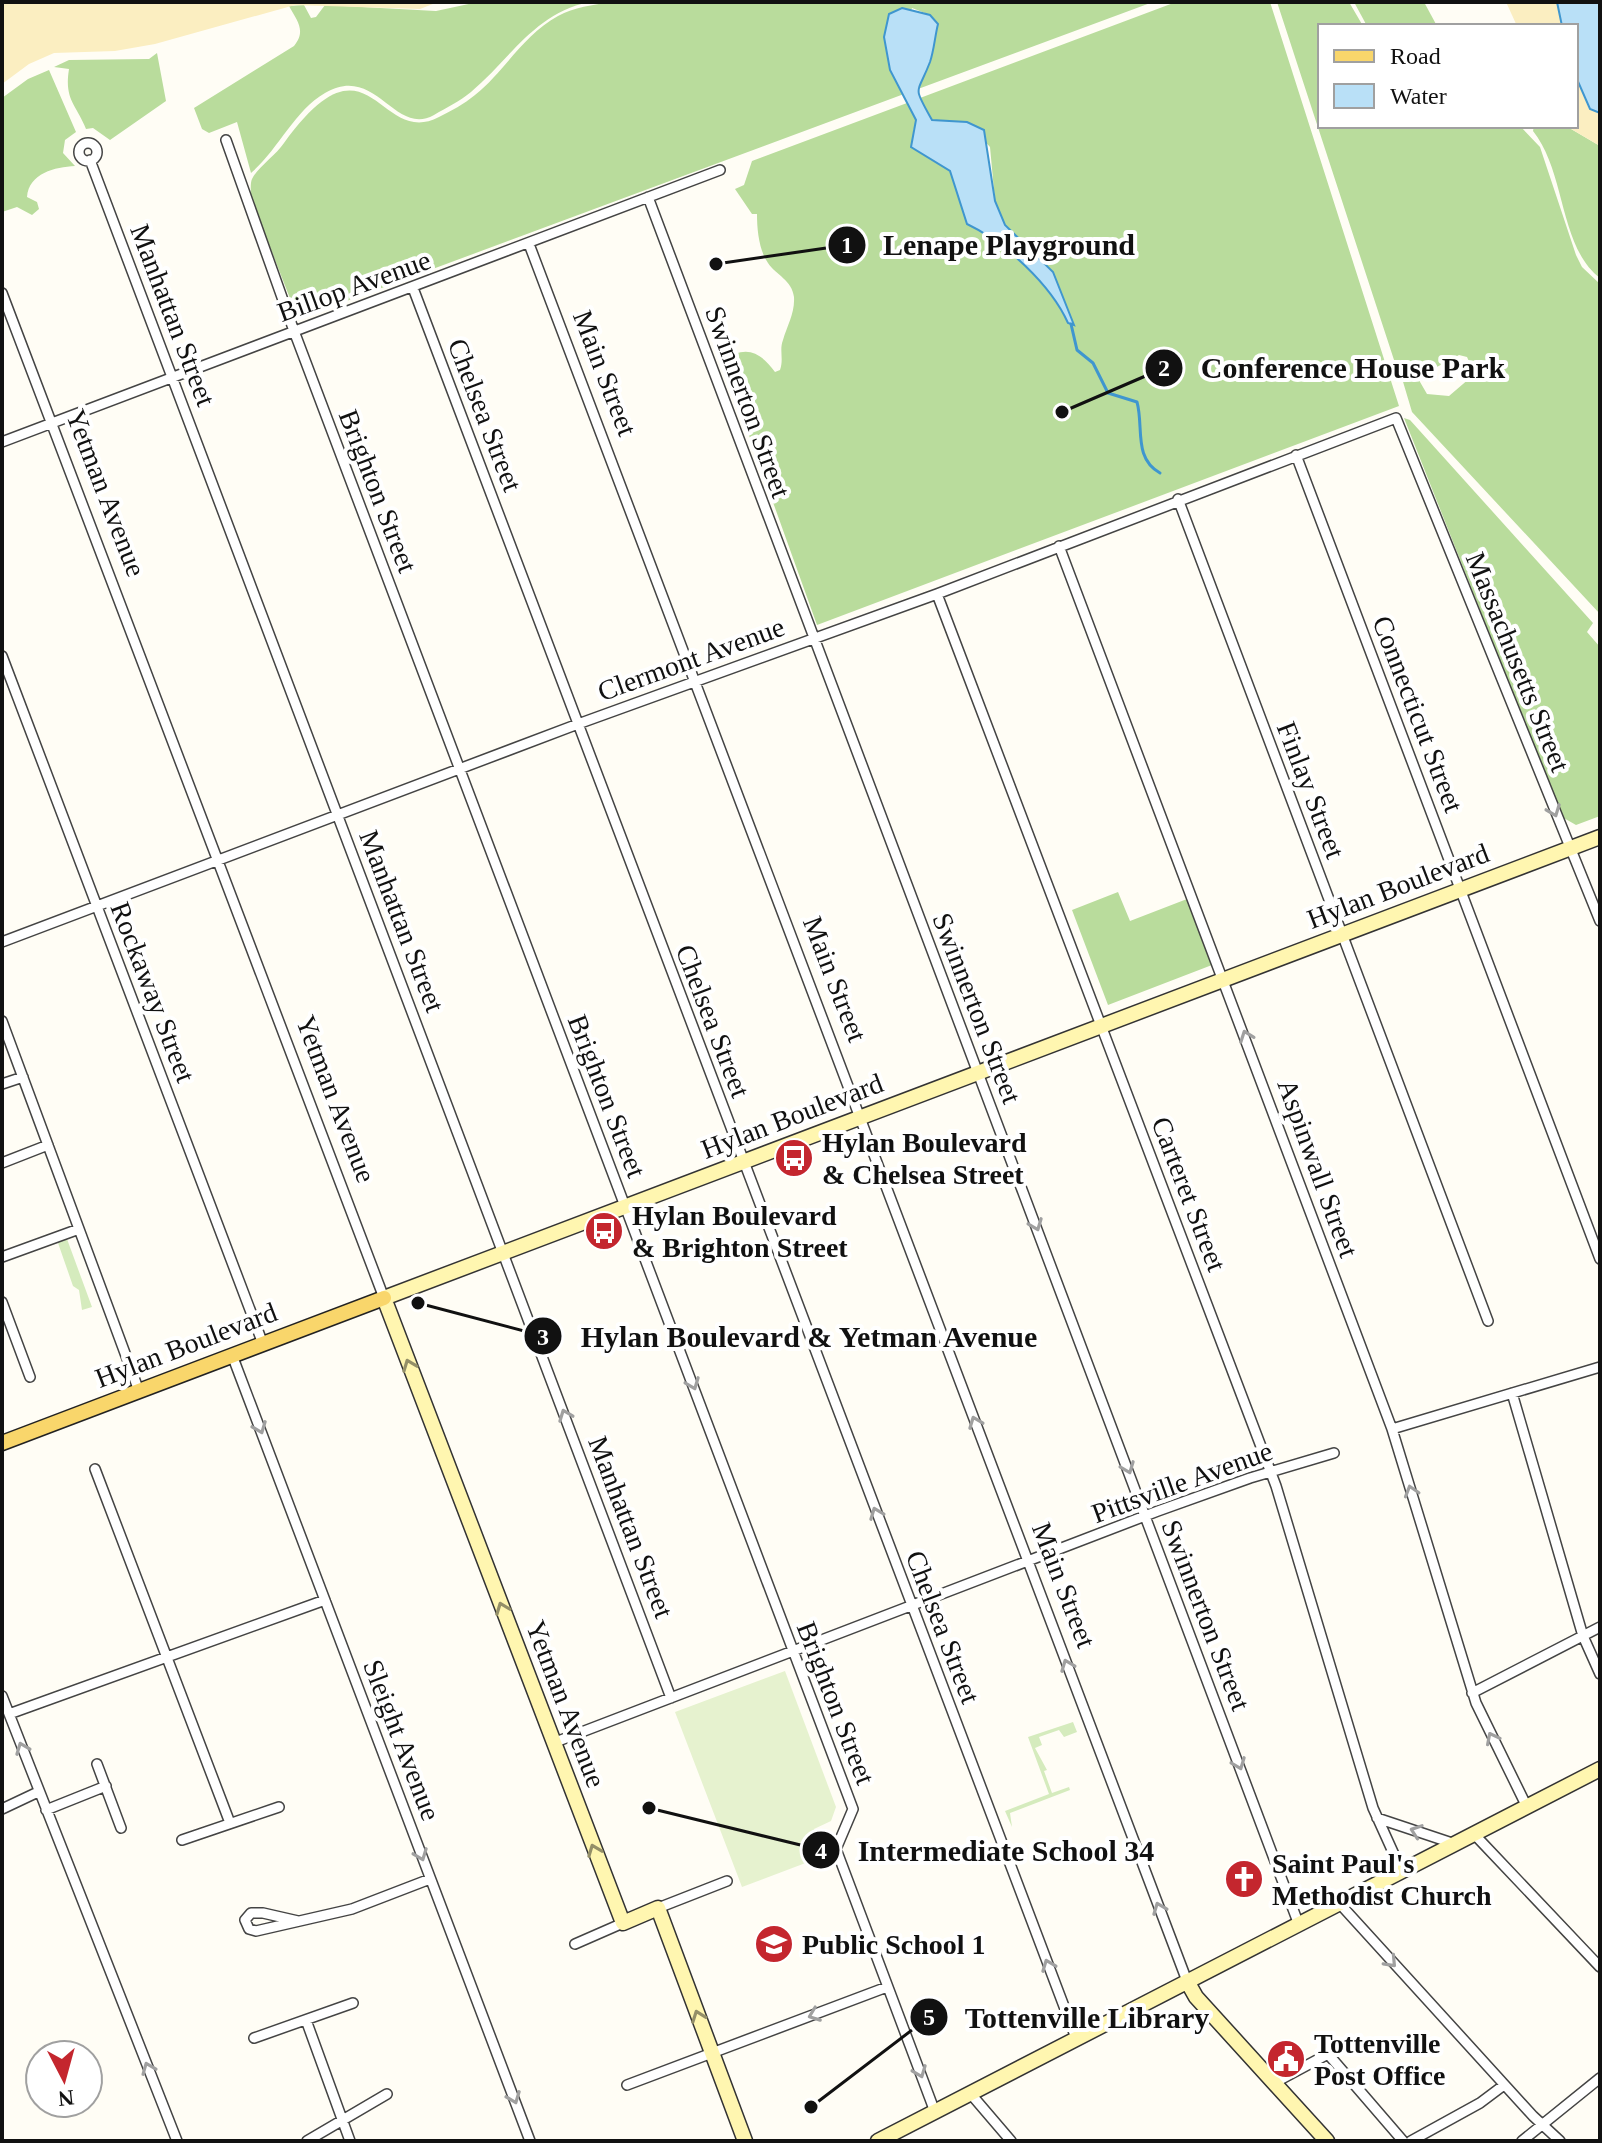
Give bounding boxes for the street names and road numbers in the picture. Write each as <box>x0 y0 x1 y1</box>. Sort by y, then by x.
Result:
street label: Manhattan Street <box>124 220 222 410</box>
street label: Billop Avenue <box>273 244 435 328</box>
street label: Swinnerton Street <box>699 302 797 502</box>
street label: Main Street <box>567 306 643 440</box>
street label: Chelsea Street <box>442 334 528 496</box>
street label: Yetman Avenue <box>60 405 152 581</box>
street label: Brighton Street <box>333 405 423 577</box>
street label: Massachusetts Street <box>1460 548 1576 777</box>
street label: Clermont Avenue <box>594 611 788 707</box>
street label: Connecticut Street <box>1366 612 1470 817</box>
street label: Finlay Street <box>1271 717 1351 863</box>
street label: Manhattan Street <box>353 826 451 1016</box>
street label: Hylan Boulevard <box>1303 837 1493 935</box>
street label: Rockaway Street <box>104 898 202 1087</box>
street label: Swinnerton Street <box>926 908 1028 1108</box>
street label: Main Street <box>797 912 873 1046</box>
street label: Chelsea Street <box>670 940 756 1102</box>
street label: Brighton Street <box>562 1010 652 1182</box>
street label: Yetman Avenue <box>290 1011 382 1187</box>
street label: Hylan Boulevard <box>697 1067 887 1165</box>
street label: Aspinwall Street <box>1271 1075 1365 1262</box>
street label: Carteret Street <box>1145 1113 1233 1276</box>
street label: Hylan Boulevard <box>91 1296 281 1394</box>
street label: Manhattan Street <box>582 1432 680 1622</box>
street label: Pittsville Avenue <box>1087 1435 1277 1529</box>
street label: Swinnerton Street <box>1155 1515 1257 1715</box>
street label: Main Street <box>1026 1518 1102 1652</box>
street label: Chelsea Street <box>900 1546 986 1708</box>
street label: Yetman Avenue <box>520 1616 612 1792</box>
street label: Brighton Street <box>791 1617 881 1789</box>
street label: Sleight Avenue <box>357 1655 447 1825</box>

